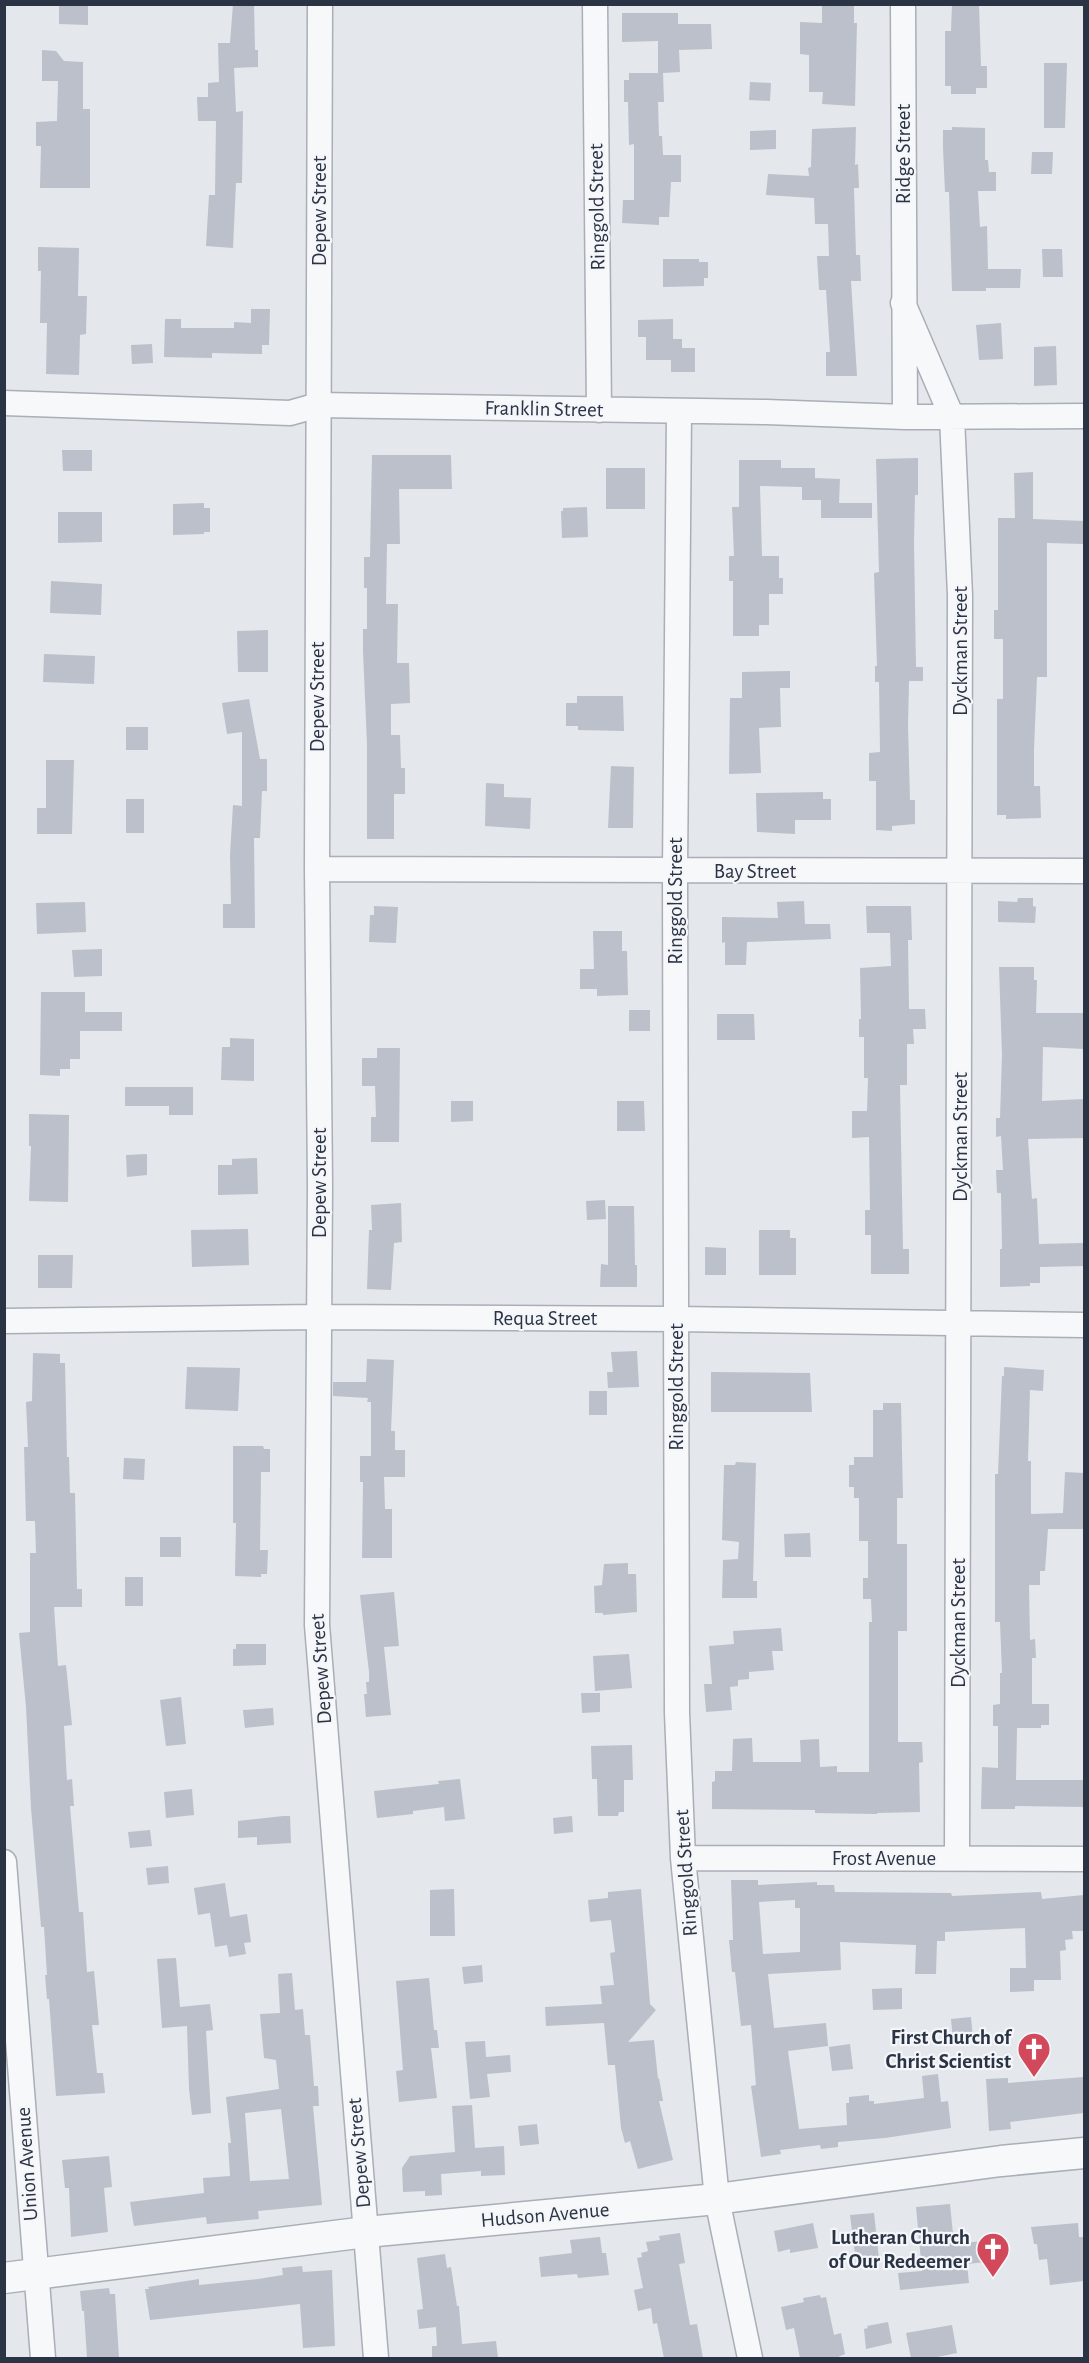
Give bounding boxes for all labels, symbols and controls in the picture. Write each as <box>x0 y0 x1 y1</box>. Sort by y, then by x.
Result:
street label: Ridge Street <box>893 103 914 204</box>
street label: Ringgold Street <box>585 143 609 271</box>
street label: Depew Street <box>309 155 330 266</box>
street label: Franklin Street <box>484 397 604 421</box>
street label: Dyckman Street <box>950 586 971 716</box>
street label: Depew Street <box>307 641 328 752</box>
street label: Ringgold Street <box>665 837 686 965</box>
street label: Bay Street <box>714 861 797 882</box>
street label: Dyckman Street <box>950 1072 971 1202</box>
street label: Depew Street <box>309 1127 330 1238</box>
street label: Requa Street <box>493 1308 598 1329</box>
street label: Ringgold Street <box>666 1323 687 1451</box>
street label: Dyckman Street <box>948 1558 969 1688</box>
street label: Depew Street <box>307 1613 335 1725</box>
street label: Ringgold Street <box>671 1808 701 1937</box>
street label: Frost Avenue <box>832 1848 936 1869</box>
place label: First Church of Christ Scientist <box>885 2027 1013 2072</box>
church icon: First Church of Christ Scientist <box>1016 2031 1052 2078</box>
street label: Depew Street <box>344 2097 374 2209</box>
street label: Union Avenue <box>13 2106 41 2222</box>
street label: Hudson Avenue <box>480 2199 610 2231</box>
place label: Lutheran Church of Our Redeemer <box>829 2227 971 2272</box>
church icon: Lutheran Church of Our Redeemer <box>975 2231 1011 2278</box>

